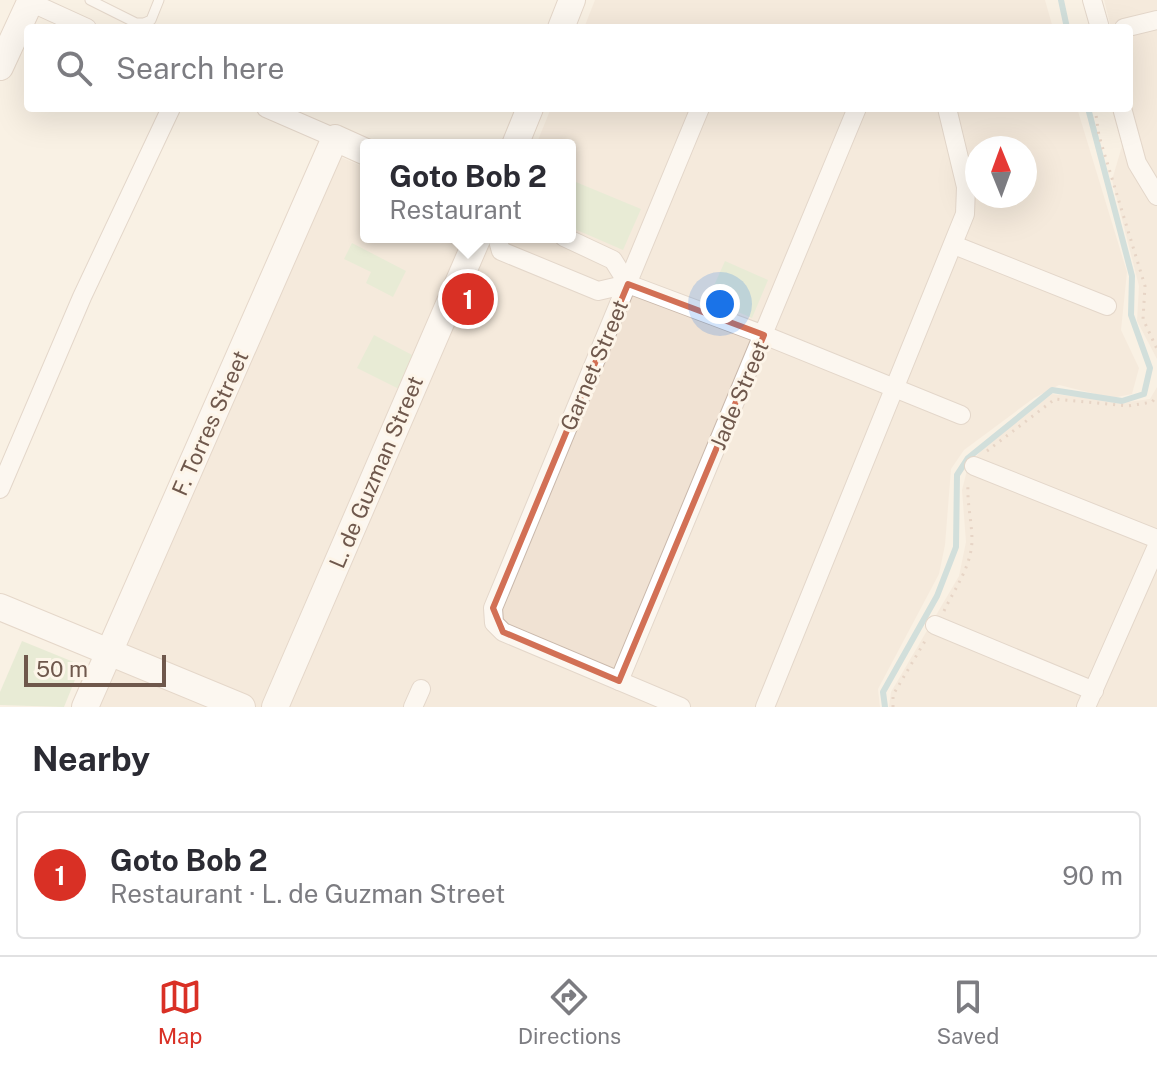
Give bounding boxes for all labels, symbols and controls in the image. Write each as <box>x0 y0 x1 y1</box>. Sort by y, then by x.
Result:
search box <box>24 24 1133 112</box>
icon: search <box>52 46 96 90</box>
text: Search here <box>116 50 284 86</box>
north arrow <box>965 136 1037 208</box>
popup <box>360 139 576 243</box>
text: Goto Bob 2 <box>389 158 547 194</box>
text: Restaurant <box>389 194 522 225</box>
pin: 1 <box>442 269 494 329</box>
your location <box>700 284 740 324</box>
street label: Garnet Street <box>555 296 633 434</box>
street label: Jade Street <box>704 337 774 453</box>
street label: F. Torres Street <box>166 346 254 500</box>
street label: L. de Guzman Street <box>324 372 428 572</box>
scale bar <box>24 651 166 687</box>
text: 50 m <box>36 656 88 682</box>
text: Nearby <box>32 739 150 779</box>
text: Goto Bob 2 <box>110 842 267 878</box>
text: 1 <box>54 860 66 891</box>
text: 90 m <box>1062 860 1123 891</box>
text: Restaurant · L. de Guzman Street <box>110 878 505 909</box>
tab: Map <box>158 975 202 1049</box>
tab: Directions <box>518 975 621 1049</box>
tab: Saved <box>936 975 999 1049</box>

